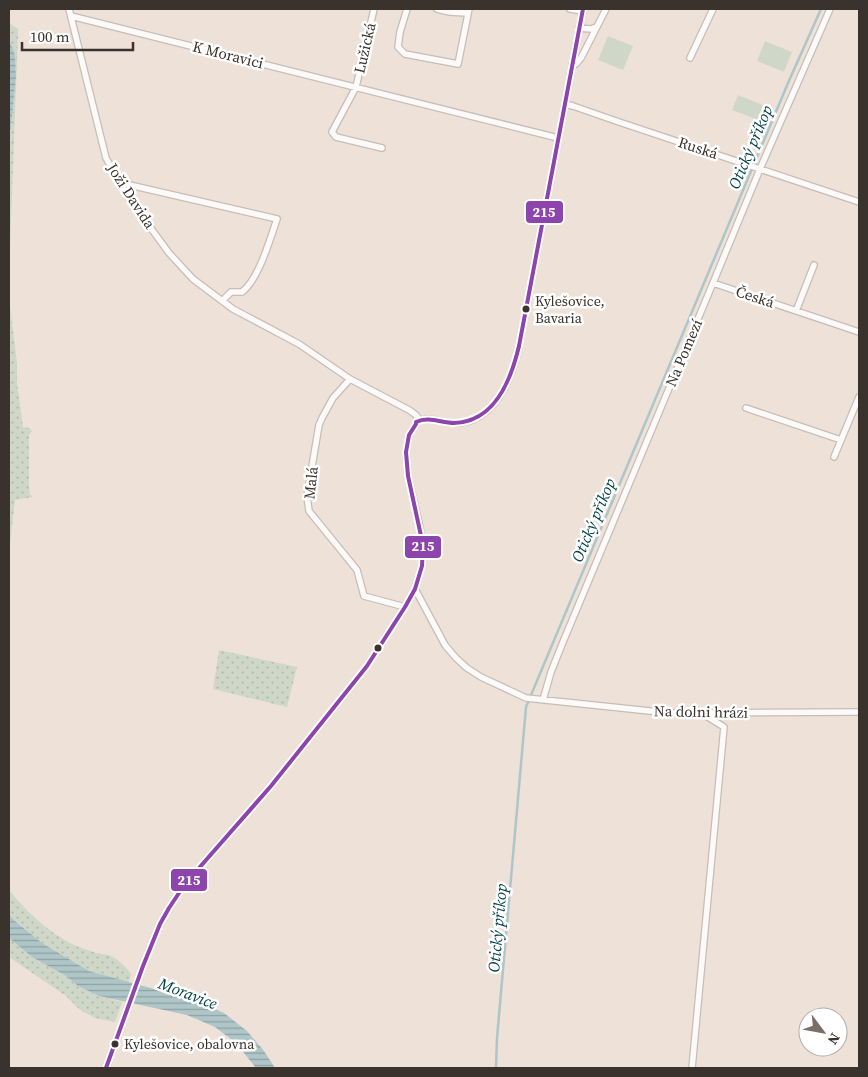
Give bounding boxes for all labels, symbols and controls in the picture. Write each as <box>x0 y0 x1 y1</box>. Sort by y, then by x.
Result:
scale bar <box>22 20 134 52</box>
street label: Lužická <box>348 20 381 75</box>
text: 100 m <box>30 26 70 47</box>
street label: K Moravici <box>190 36 266 73</box>
water label: Otický příkop <box>723 102 777 192</box>
street label: Ruská <box>676 131 721 164</box>
street label: Joži Davida <box>102 158 161 233</box>
line badge: 215 <box>525 200 564 224</box>
text: 215 <box>533 202 556 222</box>
street label: Česká <box>733 280 777 313</box>
place label: Kylešovice, Bavaria <box>535 291 605 328</box>
marker: Kylešovice, Bavaria <box>521 304 531 314</box>
street label: Na Pomezí <box>660 315 707 390</box>
street label: Malá <box>298 465 323 500</box>
water label: Otický příkop <box>566 475 620 565</box>
line badge: 215 <box>404 535 442 559</box>
text: 215 <box>412 536 435 556</box>
unlabelled marker <box>373 643 383 653</box>
street label: Na dolni hrázi <box>654 700 748 723</box>
line badge: 215 <box>170 868 208 892</box>
text: 215 <box>178 870 201 890</box>
water label: Otický příkop <box>482 883 512 973</box>
water label: Moravice <box>155 971 221 1014</box>
north arrow <box>798 1007 848 1057</box>
text: N <box>823 1029 845 1049</box>
place label: Kylešovice, obalovna <box>124 1034 255 1054</box>
marker: Kylešovice, obalovna <box>110 1039 120 1049</box>

